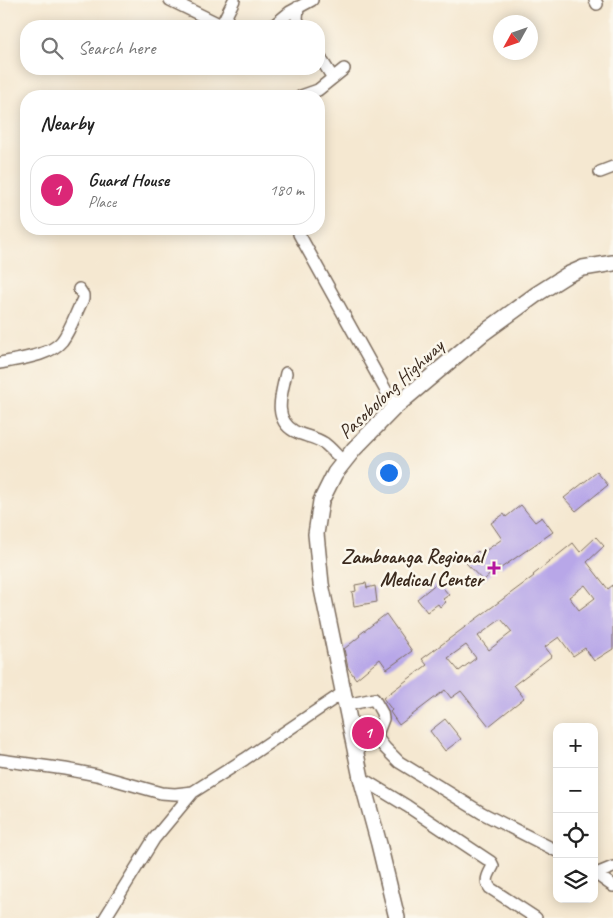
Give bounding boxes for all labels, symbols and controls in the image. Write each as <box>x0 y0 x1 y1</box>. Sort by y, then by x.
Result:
north arrow <box>493 15 538 60</box>
search box <box>20 20 325 75</box>
icon: search <box>38 34 66 62</box>
text: Search here <box>78 36 155 60</box>
text: Nearby <box>40 110 93 136</box>
text: Guard House <box>88 168 169 192</box>
text: 1 <box>53 180 61 200</box>
text: 180 m <box>270 180 304 200</box>
text: Place <box>88 192 116 212</box>
street label: Pasobolong Highway <box>333 332 450 444</box>
your location <box>376 460 402 486</box>
place label: Zamboanga Regional Medical Center <box>341 544 487 592</box>
marker: Zamboanga Regional Medical Center <box>487 561 501 575</box>
pin: 1 <box>352 714 384 752</box>
map controls <box>553 723 598 903</box>
button: + <box>553 723 598 768</box>
button: − <box>553 768 598 813</box>
button: locate <box>553 813 598 858</box>
button: layers <box>553 858 598 903</box>

